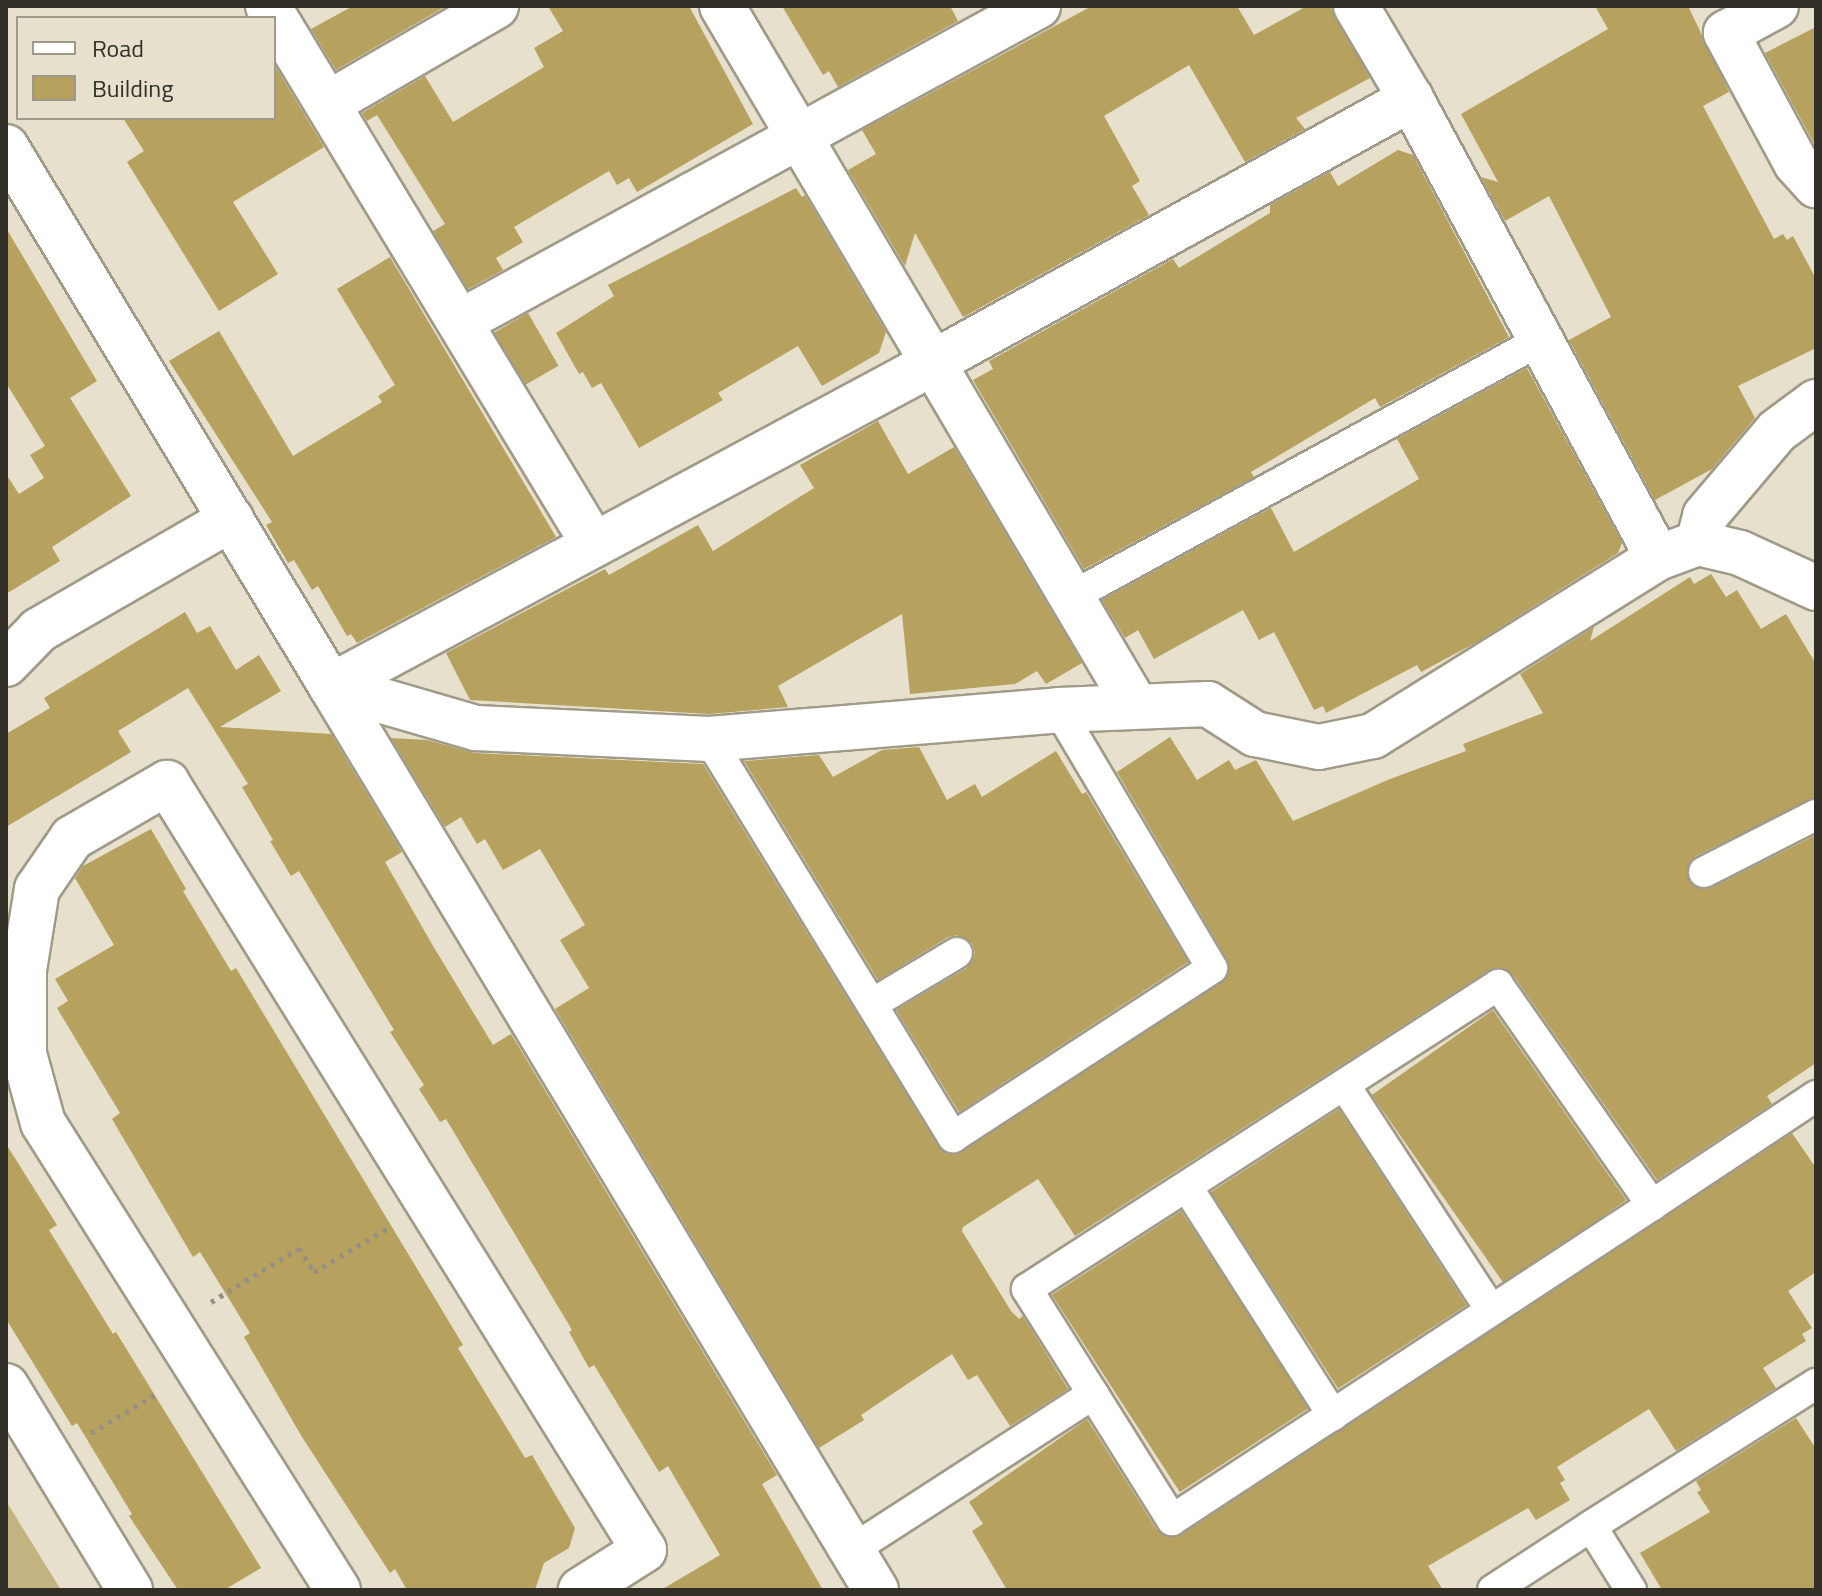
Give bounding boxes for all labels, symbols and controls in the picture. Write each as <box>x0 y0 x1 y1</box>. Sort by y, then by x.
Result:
legend <box>16 16 276 120</box>
text: Road <box>92 30 144 66</box>
text: Building <box>92 70 174 106</box>

